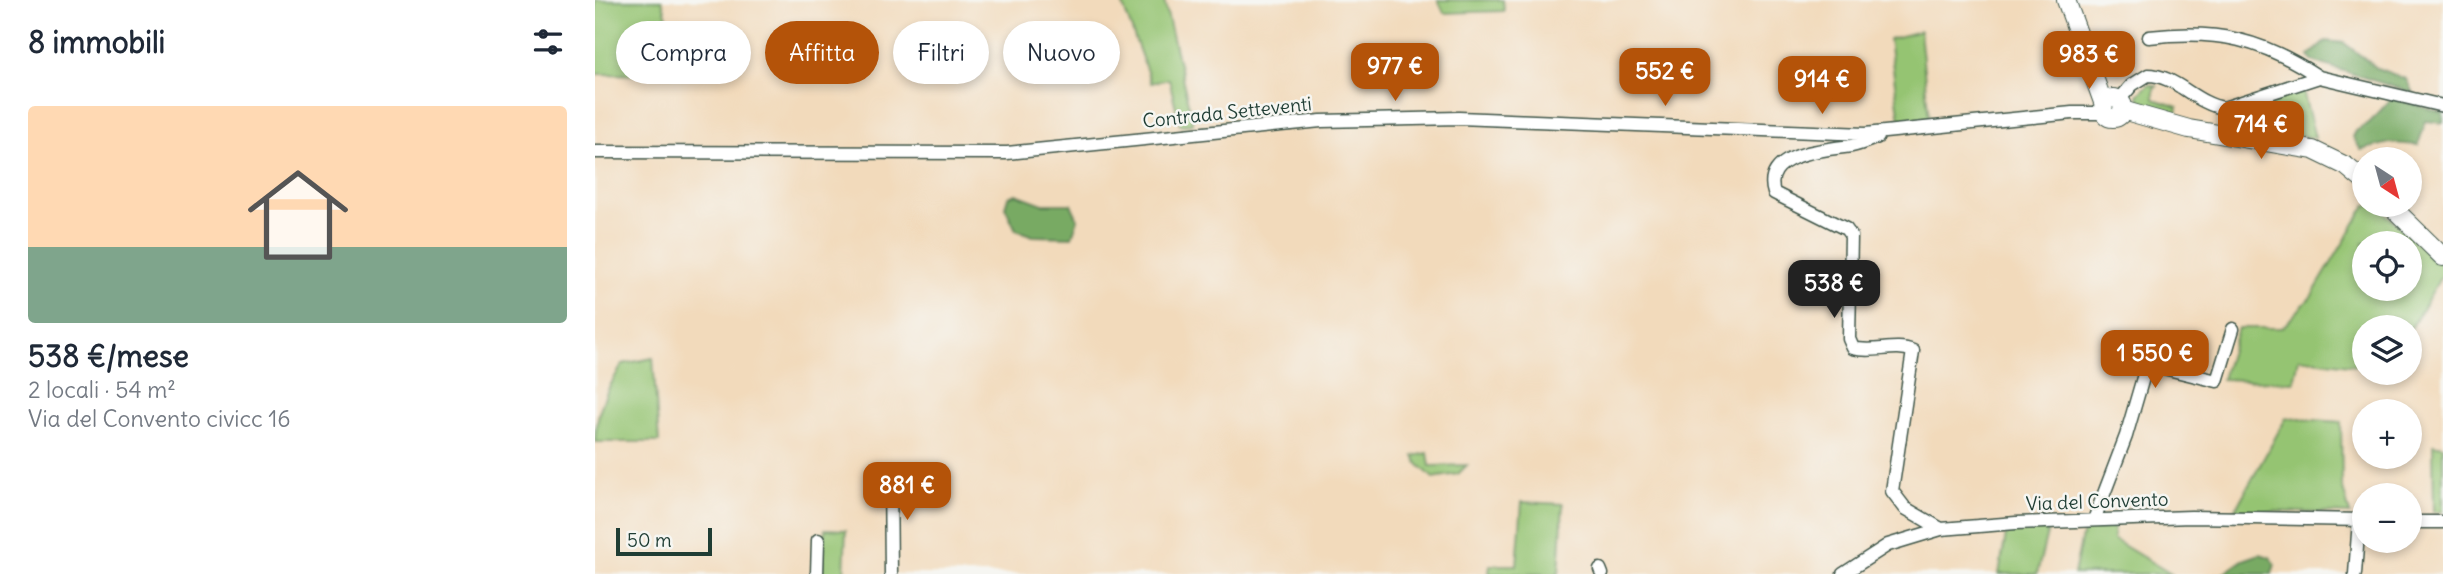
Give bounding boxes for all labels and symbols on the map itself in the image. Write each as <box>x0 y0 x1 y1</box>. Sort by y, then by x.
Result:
pin: 983 € <box>2040 32 2138 91</box>
pin: 977 € <box>1346 43 1444 103</box>
pin: 552 € <box>1616 48 1714 108</box>
pin: 914 € <box>1773 57 1871 116</box>
street label: Contrada Setteventi <box>1141 91 1313 133</box>
pin: 714 € <box>2212 102 2310 161</box>
north arrow <box>2352 147 2422 217</box>
pin: 538 € <box>1785 260 1883 320</box>
pin: 1 550 € <box>2090 330 2220 390</box>
pin: 881 € <box>858 462 956 522</box>
street label: Via del Convento <box>2025 487 2169 515</box>
scale bar <box>616 525 712 557</box>

